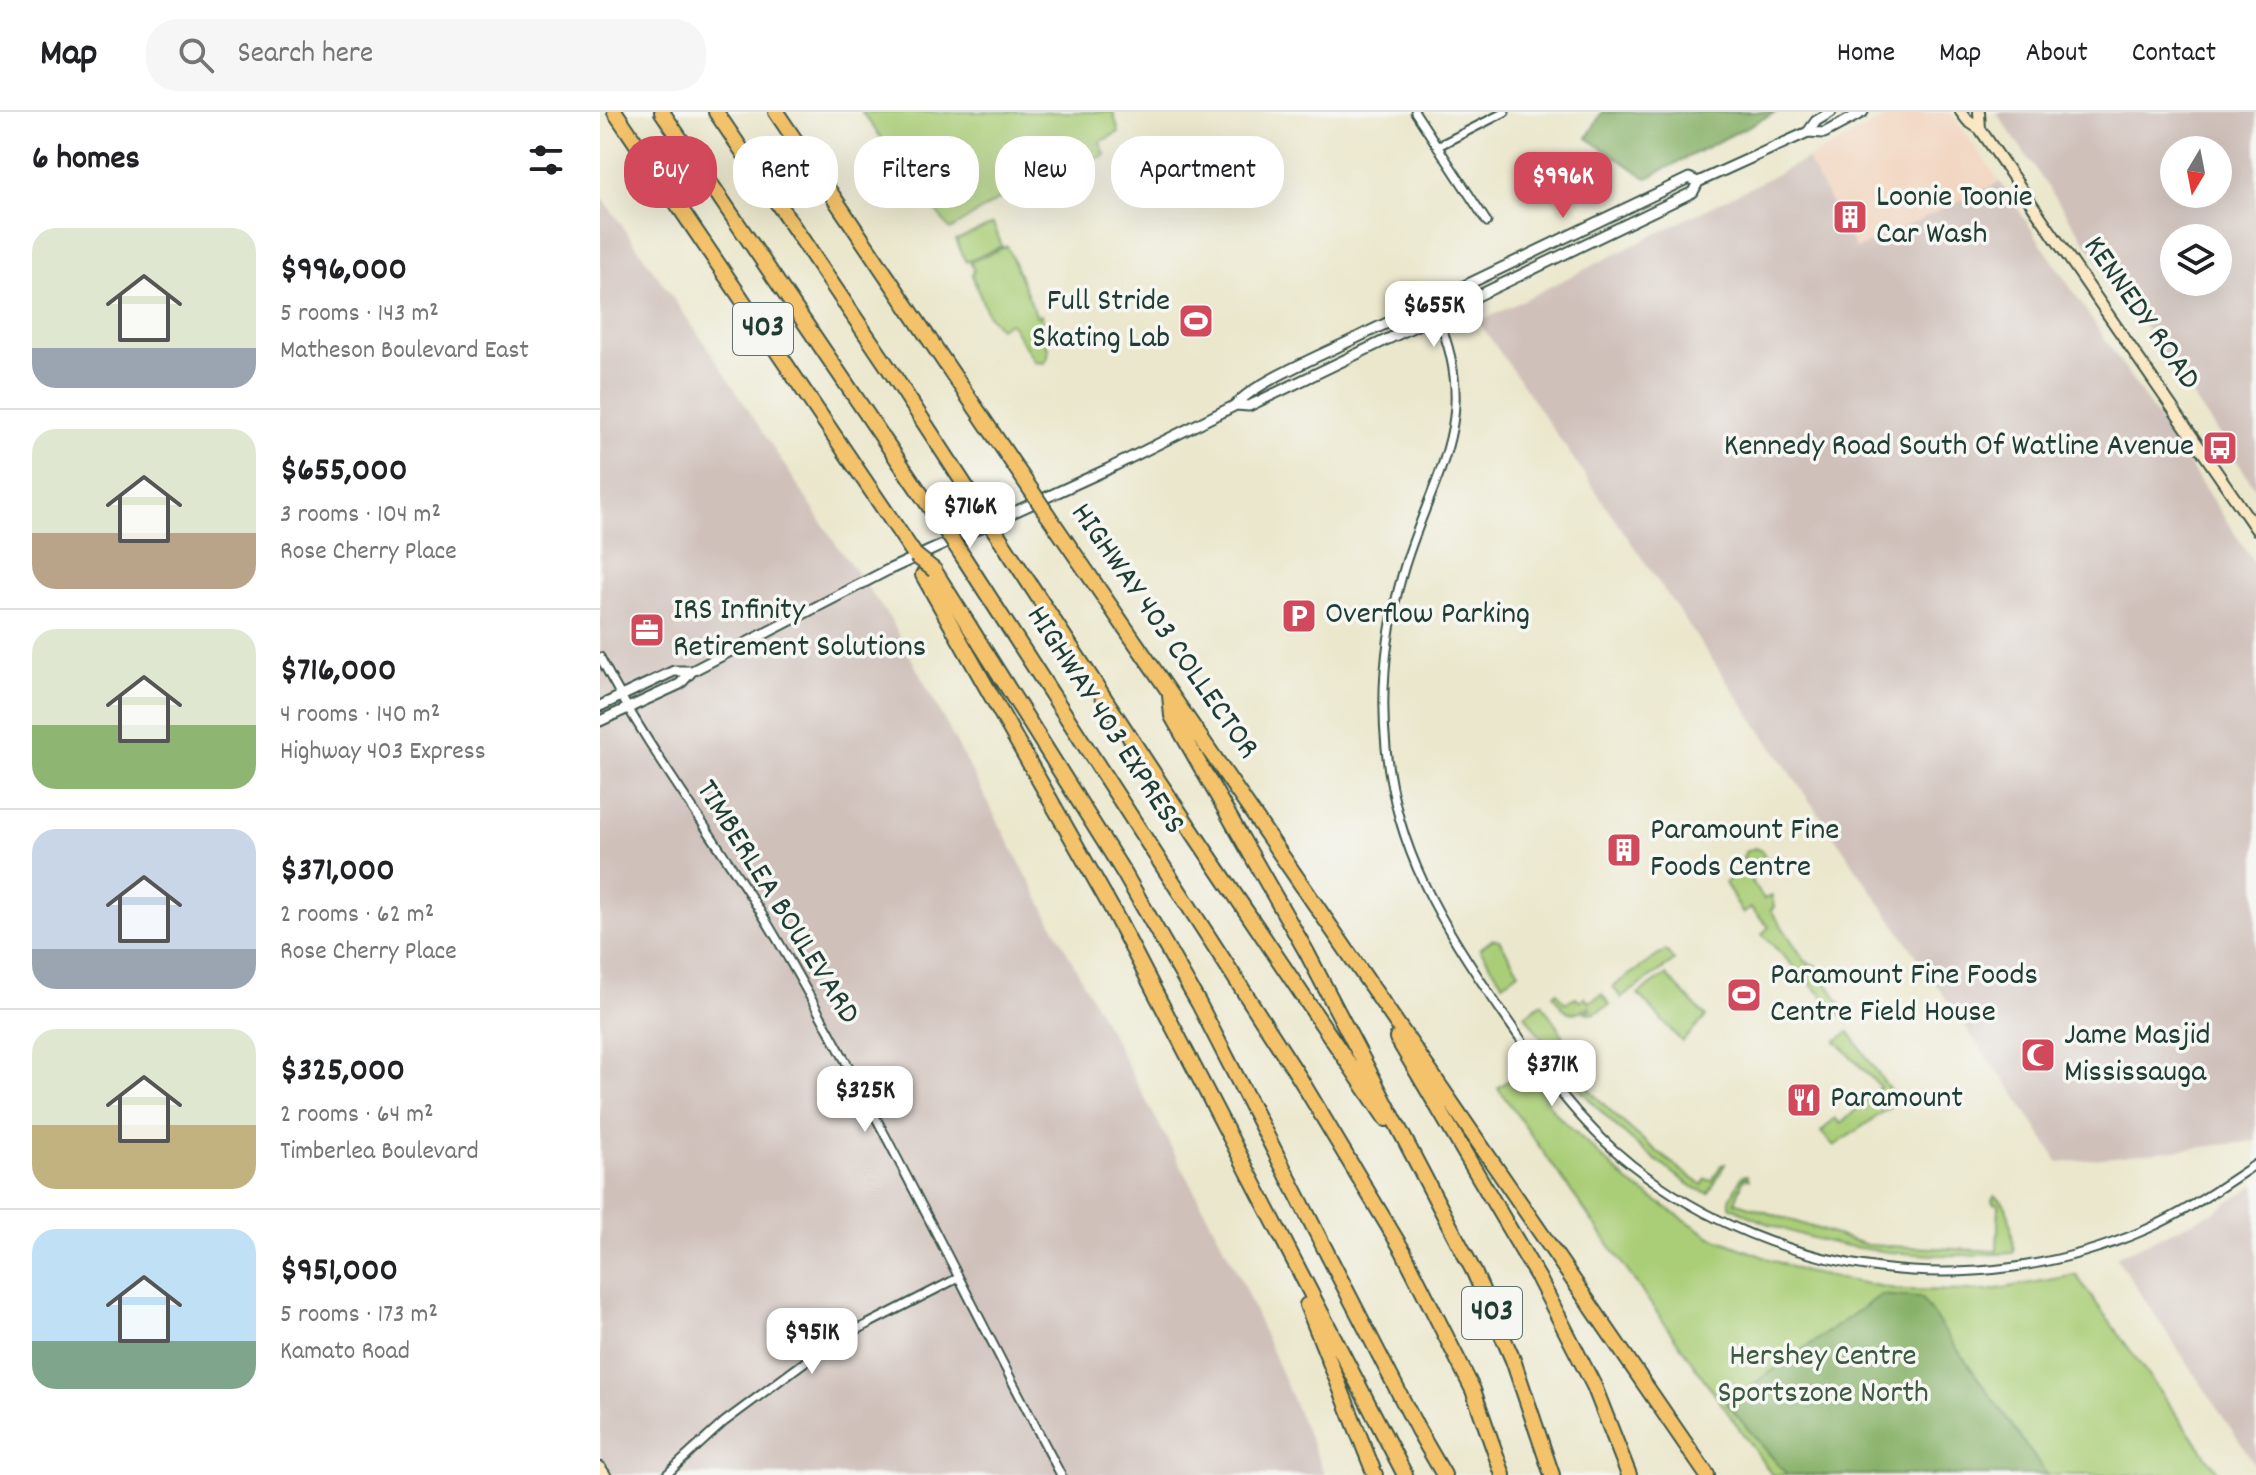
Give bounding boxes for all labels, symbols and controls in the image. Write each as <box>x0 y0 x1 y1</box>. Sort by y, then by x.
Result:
search box <box>146 19 706 91</box>
text: Map <box>40 28 98 83</box>
icon: search <box>174 33 218 77</box>
text: Search here <box>238 34 373 77</box>
text: Home <box>1837 35 1895 75</box>
text: Map <box>1939 35 1981 75</box>
text: About <box>2025 35 2088 75</box>
text: Contact <box>2132 35 2216 75</box>
text: 6 homes <box>32 136 140 185</box>
chip: Buy <box>624 136 717 208</box>
chip: Rent <box>733 136 838 208</box>
chip: Filters <box>854 136 979 208</box>
chip: New <box>995 136 1095 208</box>
chip: Apartment <box>1111 136 1284 208</box>
north arrow <box>2160 136 2232 208</box>
map controls <box>2160 136 2232 296</box>
icon: filters <box>524 138 568 182</box>
pin: $996K <box>1507 152 1619 220</box>
text: $996K <box>1532 159 1594 196</box>
place label: Loonie Toonie Car Wash <box>1876 176 2033 259</box>
building icon: Loonie Toonie Car Wash <box>1831 198 1869 236</box>
button: layers <box>2160 224 2232 296</box>
street label: KENNEDY ROAD <box>2070 228 2210 400</box>
text: $996,000 <box>280 247 407 296</box>
icon: home <box>96 260 192 356</box>
place label: Full Stride Skating Lab <box>1032 280 1170 363</box>
pin: $655K <box>1378 281 1490 349</box>
text: $655K <box>1403 288 1465 325</box>
text: 5 rooms · 143 m² <box>280 296 439 333</box>
sports icon: Full Stride Skating Lab <box>1177 302 1215 340</box>
road number: 403 <box>733 303 793 355</box>
text: Matheson Boulevard East <box>280 333 529 370</box>
place label: Kennedy Road South Of Watline Avenue <box>1724 425 2194 471</box>
bus stop icon: Kennedy Road South Of Watline Avenue <box>2201 429 2239 467</box>
text: $655,000 <box>280 448 407 497</box>
icon: home <box>96 461 192 557</box>
pin: $716K <box>914 482 1026 550</box>
text: $716K <box>943 489 997 526</box>
street label: HIGHWAY 403 COLLECTOR <box>1057 495 1269 769</box>
text: 3 rooms · 104 m² <box>280 497 441 534</box>
text: Rose Cherry Place <box>280 534 457 571</box>
place label: IRS Infinity Retirement Solutions <box>673 589 926 672</box>
place label: Overflow Parking <box>1325 593 1530 639</box>
street label: HIGHWAY 403 EXPRESS <box>1013 597 1195 845</box>
parking icon: Overflow Parking <box>1280 597 1318 635</box>
office icon: IRS Infinity Retirement Solutions <box>628 611 666 649</box>
text: $716,000 <box>280 648 396 697</box>
icon: home <box>96 661 192 757</box>
text: 4 rooms · 140 m² <box>280 697 440 734</box>
text: Highway 403 Express <box>280 734 486 771</box>
street label: TIMBERLEA BOULEVARD <box>682 772 870 1034</box>
place label: Paramount Fine Foods Centre <box>1650 809 1839 892</box>
building icon: Paramount Fine Foods Centre <box>1605 831 1643 869</box>
text: $371,000 <box>280 848 395 897</box>
icon: home <box>96 861 192 957</box>
text: 2 rooms · 62 m² <box>280 897 434 934</box>
text: Rose Cherry Place <box>280 934 457 971</box>
place label: Paramount Fine Foods Centre Field House <box>1770 954 2038 1037</box>
sports icon: Paramount Fine Foods Centre Field House <box>1725 976 1763 1014</box>
place label: Jame Masjid Mississauga <box>2064 1014 2211 1097</box>
mosque icon: Jame Masjid Mississauga <box>2019 1036 2057 1074</box>
pin: $371K <box>1496 1040 1608 1108</box>
text: $371K <box>1526 1047 1578 1084</box>
text: $325,000 <box>280 1048 405 1097</box>
icon: home <box>96 1061 192 1157</box>
pin: $325K <box>809 1066 921 1134</box>
text: $325K <box>835 1073 895 1110</box>
place label: Paramount <box>1830 1077 1963 1123</box>
restaurant icon: Paramount <box>1785 1081 1823 1119</box>
text: 2 rooms · 64 m² <box>280 1097 434 1134</box>
text: Timberlea Boulevard <box>280 1134 479 1171</box>
text: $951,000 <box>280 1248 398 1297</box>
icon: home <box>96 1261 192 1357</box>
road number: 403 <box>1462 1287 1522 1339</box>
text: 5 rooms · 173 m² <box>280 1297 438 1334</box>
pin: $951K <box>756 1308 868 1376</box>
text: $951K <box>785 1315 839 1352</box>
text: Kamato Road <box>280 1334 410 1371</box>
park label: Hershey Centre Sportszone North <box>1717 1335 1929 1418</box>

